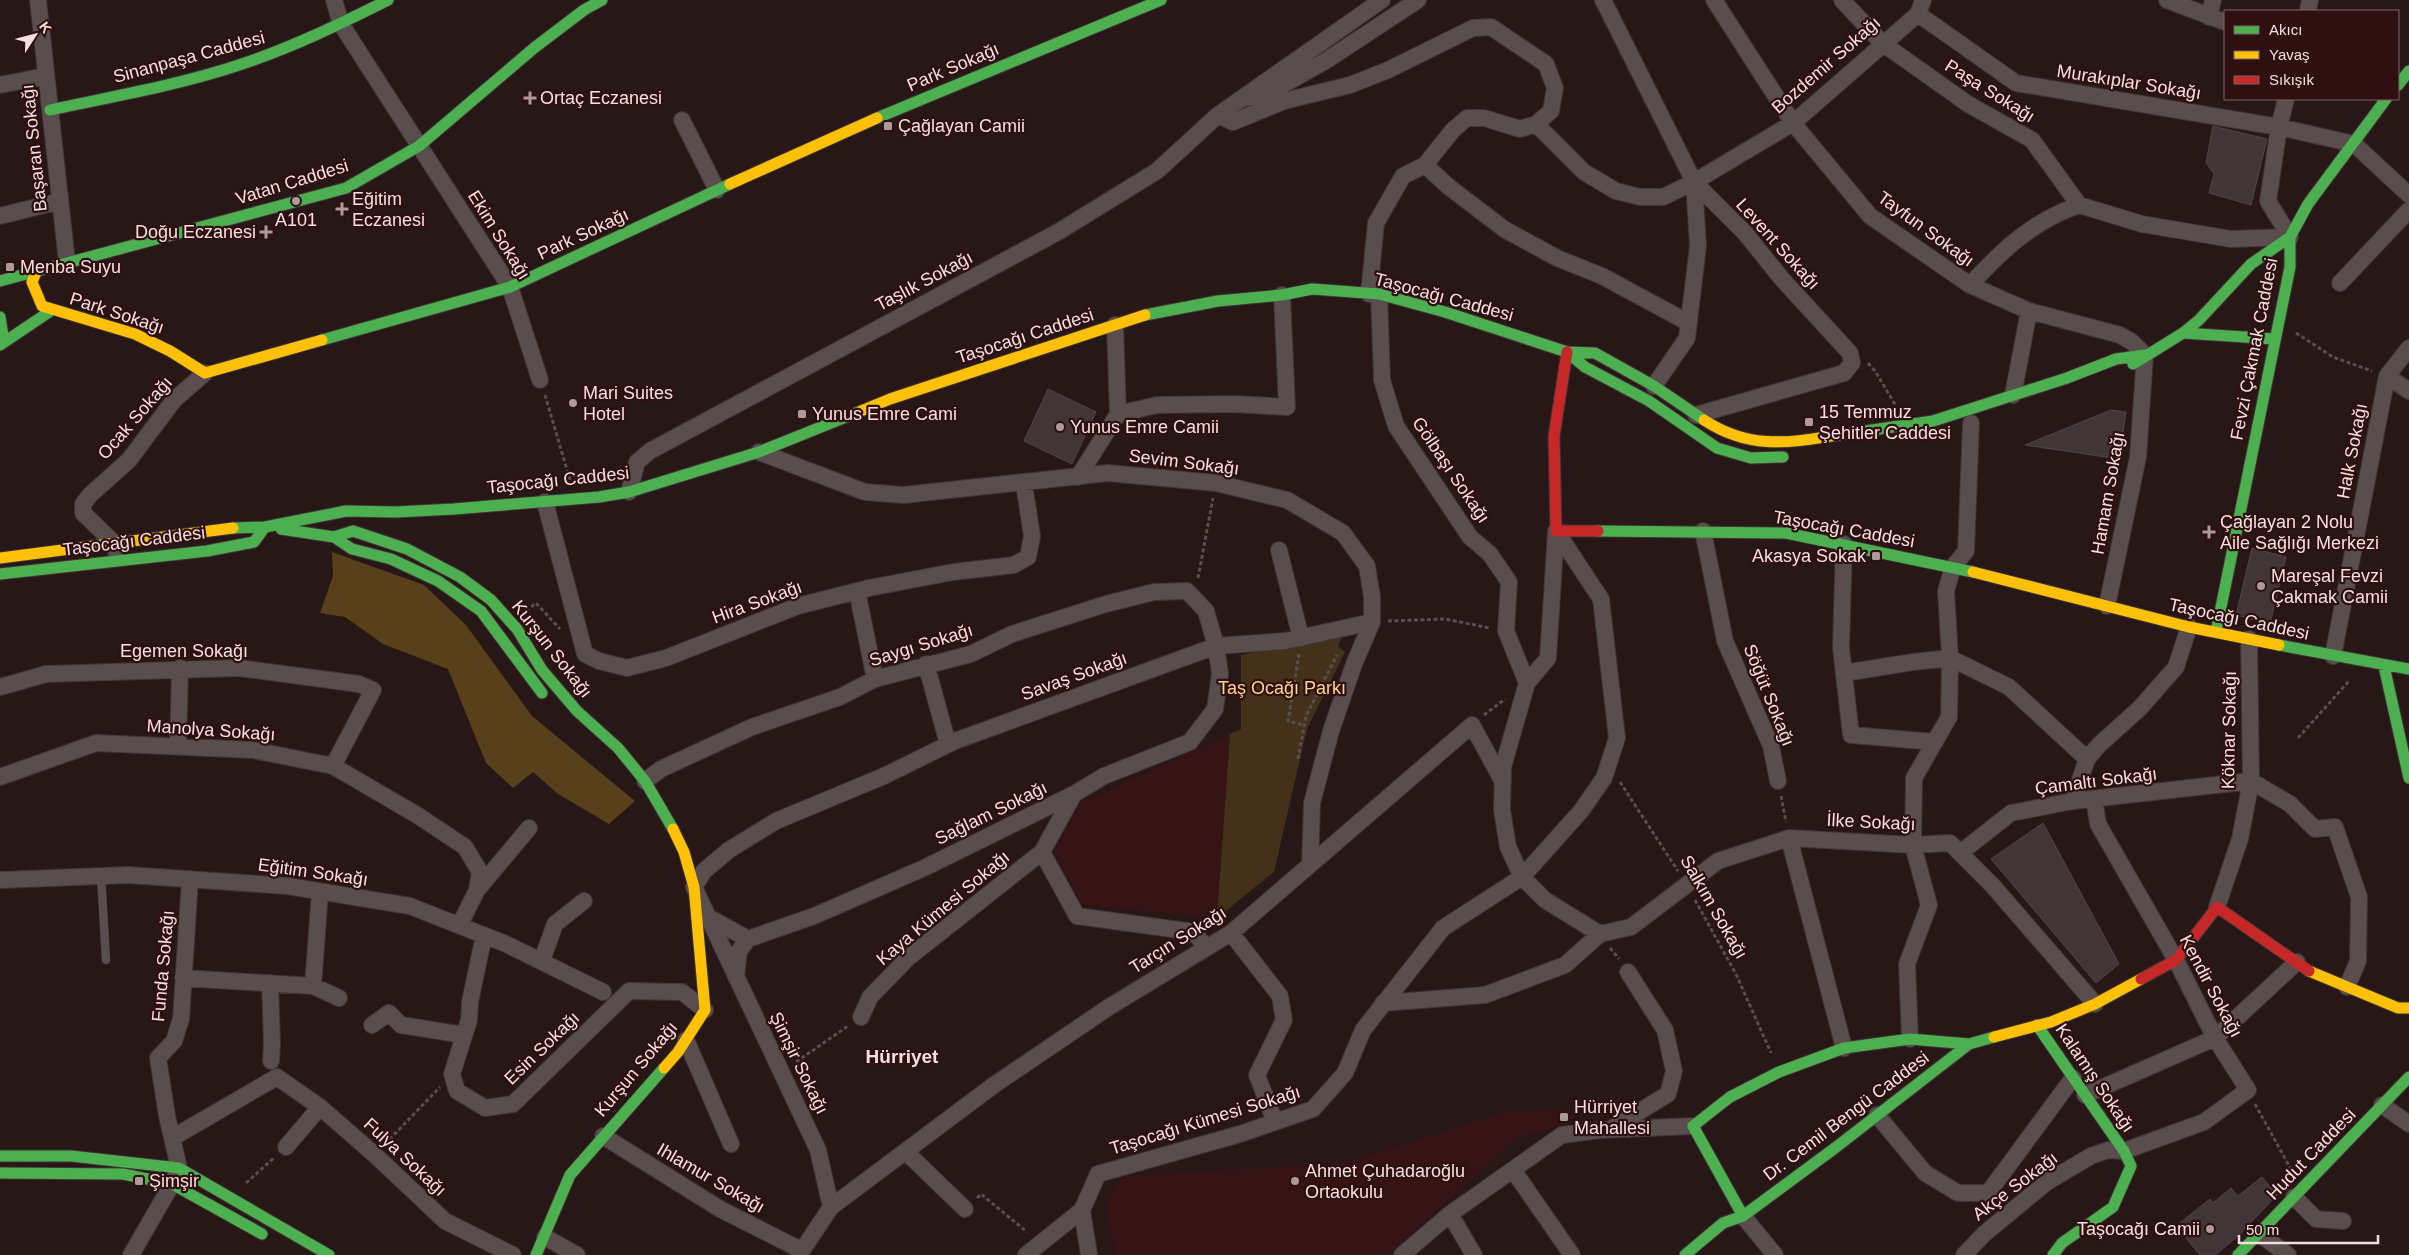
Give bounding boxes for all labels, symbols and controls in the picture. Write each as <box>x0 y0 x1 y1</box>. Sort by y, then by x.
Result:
north arrow <box>10 10 60 60</box>
legend <box>2224 10 2399 100</box>
street label: Bozdemir Sokağı <box>1768 12 1884 118</box>
text: K <box>36 19 55 36</box>
text: Akıcı <box>2269 21 2302 38</box>
street label: Sinanpaşa Caddesi <box>111 27 267 87</box>
street label: Park Sokağı <box>904 39 1002 95</box>
text: Yavaş <box>2269 46 2310 63</box>
street label: Paşa Sokağı <box>1941 55 2039 127</box>
street label: Murakıplar Sokağı <box>2055 61 2203 103</box>
text: Sıkışık <box>2269 71 2315 88</box>
street label: Başaran Sokağı <box>17 83 51 213</box>
place label: Ortaç Eczanesi <box>540 88 662 108</box>
marker: Ortaç Eczanesi <box>524 92 536 104</box>
place label: Çağlayan Camii <box>898 116 1025 136</box>
marker: Çağlayan Camii <box>882 120 894 132</box>
street label: Vatan Caddesi <box>233 155 351 209</box>
street label: Ekim Sokağı <box>464 187 534 283</box>
street label: Tayfun Sokağı <box>1874 187 1978 271</box>
place label: Eğitim Eczanesi <box>352 189 425 230</box>
marker: A101 <box>290 195 302 207</box>
street label: Levent Sokağı <box>1732 195 1824 293</box>
marker: Eğitim Eczanesi <box>336 203 348 215</box>
street label: Park Sokağı <box>534 204 632 264</box>
place label: A101 <box>275 210 317 230</box>
place label: Doğu Eczanesi <box>135 222 256 242</box>
marker: Doğu Eczanesi <box>260 226 272 238</box>
street label: Taşlık Sokağı <box>872 247 976 315</box>
street label: Fevzi Çakmak Caddesi <box>2227 256 2281 442</box>
place label: Menba Suyu <box>20 257 121 277</box>
marker: Menba Suyu <box>4 261 16 273</box>
street label: Taşocağı Caddesi <box>1372 269 1516 325</box>
street label: Park Sokağı <box>67 288 167 338</box>
street label: Taşocağı Caddesi <box>954 304 1096 368</box>
street label: Ocak Sokağı <box>94 373 176 463</box>
place label: Mari Suites Hotel <box>583 383 673 424</box>
marker: Mari Suites Hotel <box>567 397 579 409</box>
street label: Halk Sokağı <box>2333 401 2371 501</box>
place label: 15 Temmuz Şehitler Caddesi <box>1819 402 1951 443</box>
place label: Yunus Emre Cami <box>812 404 957 424</box>
marker: Yunus Emre Cami <box>796 408 808 420</box>
street label: Gölbaşı Sokağı <box>1408 413 1494 527</box>
marker: 15 Temmuz Şehitler Caddesi <box>1803 416 1815 428</box>
place label: Yunus Emre Camii <box>1070 417 1219 437</box>
marker: Yunus Emre Camii <box>1054 421 1066 433</box>
street label: Hamam Sokağı <box>2087 430 2129 556</box>
street label: Sevim Sokağı <box>1128 445 1240 479</box>
street label: Taşocağı Caddesi <box>486 463 630 497</box>
street label: Taşocağı Caddesi <box>1772 507 1916 551</box>
place label: Çağlayan 2 Nolu Aile Sağlığı Merkezi <box>2220 512 2379 553</box>
street label: Taşocağı Caddesi <box>62 522 206 560</box>
marker: Çağlayan 2 Nolu Aile Sağlığı Merkezi <box>2202 525 2216 539</box>
place label: Akasya Sokak <box>1752 546 1867 566</box>
marker: Akasya Sokak <box>1870 550 1882 562</box>
place label: Mareşal Fevzi Çakmak Camii <box>2271 566 2388 607</box>
street label: Hira Sokağı <box>709 577 805 627</box>
marker: Mareşal Fevzi Çakmak Camii <box>2255 580 2267 592</box>
street label: Taşocağı Caddesi <box>2167 594 2311 644</box>
street label: Kurşun Sokağı <box>508 596 596 702</box>
street label: Saygı Sokağı <box>867 620 975 670</box>
street label: Egemen Sokağı <box>120 641 248 661</box>
street label: Söğüt Sokağı <box>1739 641 1799 749</box>
street label: Savaş Sokağı <box>1018 648 1130 704</box>
street label: Köknar Sokağı <box>2218 671 2240 789</box>
park label: Taş Ocağı Parkı <box>1218 678 1346 698</box>
street label: Manolya Sokağı <box>146 716 276 744</box>
street label: Çamaltı Sokağı <box>2034 764 2158 798</box>
street label: Sağlam Sokağı <box>932 777 1050 849</box>
street label: İlke Sokağı <box>1826 810 1916 834</box>
street label: Kaya Kümesi Sokağı <box>873 847 1013 969</box>
street label: Salkım Sokağı <box>1676 852 1752 962</box>
street label: Eğitim Sokağı <box>257 854 369 890</box>
street label: Tarçın Sokağı <box>1126 902 1230 978</box>
street label: Funda Sokağı <box>148 909 178 1023</box>
street label: Kendir Sokağı <box>2176 931 2246 1041</box>
street label: Esin Sokağı <box>501 1007 583 1089</box>
street label: Şimşir Sokağı <box>766 1009 832 1117</box>
street label: Kurşun Sokağı <box>590 1017 682 1121</box>
street label: Kalamış Sokağı <box>2051 1020 2139 1136</box>
district label: Hürriyet <box>866 1046 939 1067</box>
street label: Dr. Cemil Bengü Caddesi <box>1759 1047 1933 1185</box>
street label: Taşocağı Kümesi Sokağı <box>1107 1081 1303 1159</box>
place label: Hürriyet Mahallesi <box>1574 1097 1650 1138</box>
street label: Hudut Caddesi <box>2262 1104 2360 1204</box>
marker: Hürriyet Mahallesi <box>1558 1111 1570 1123</box>
street label: Fulya Sokağı <box>360 1114 450 1200</box>
street label: Ihlamur Sokağı <box>654 1139 768 1217</box>
street label: Akçe Sokağı <box>1969 1148 2061 1224</box>
place label: Ahmet Çuhadaroğlu Ortaokulu <box>1305 1161 1465 1202</box>
place label: Şimşir <box>149 1171 199 1191</box>
marker: Şimşir <box>133 1175 145 1187</box>
marker: Ahmet Çuhadaroğlu Ortaokulu <box>1289 1175 1301 1187</box>
scale bar <box>2239 1212 2378 1244</box>
place label: Taşocağı Camii <box>2077 1219 2200 1239</box>
text: 50 m <box>2246 1221 2279 1238</box>
marker: Taşocağı Camii <box>2204 1223 2216 1235</box>

